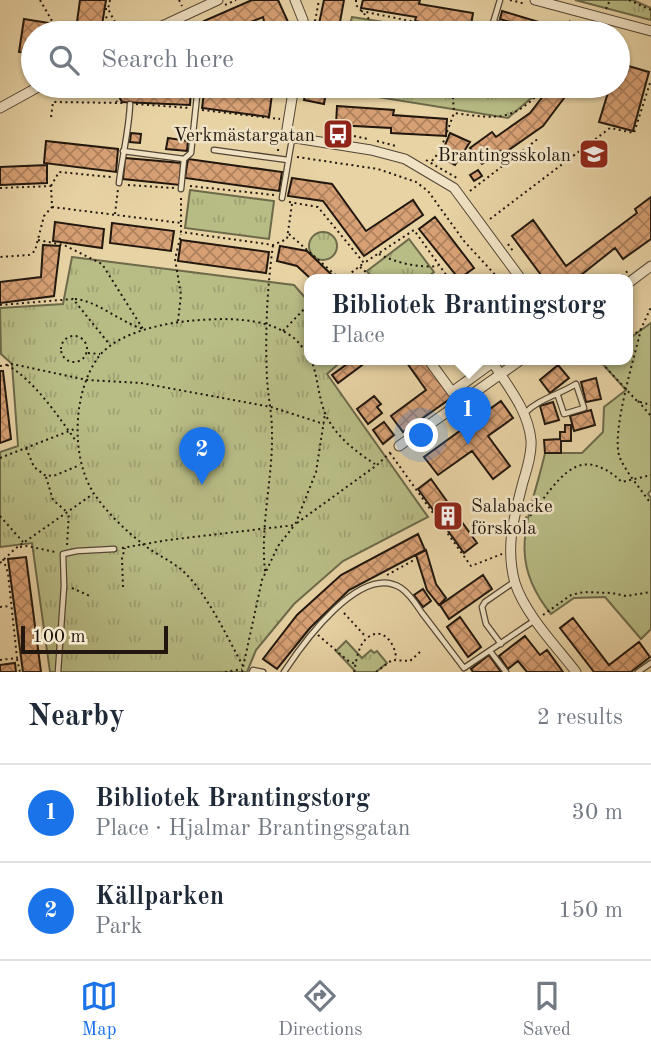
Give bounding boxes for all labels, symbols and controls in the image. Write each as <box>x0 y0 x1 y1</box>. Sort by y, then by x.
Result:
search box <box>21 21 630 98</box>
icon: search <box>45 41 83 79</box>
text: Search here <box>101 47 234 73</box>
bus stop icon: Verkmästargatan <box>321 117 355 151</box>
place label: Verkmästargatan <box>173 127 315 146</box>
school or university icon: Brantingsskolan <box>577 137 611 171</box>
place label: Brantingsskolan <box>438 147 571 166</box>
popup <box>304 274 633 365</box>
text: Bibliotek Brantingstorg <box>331 293 606 319</box>
text: Place <box>331 324 385 347</box>
pin: 1 <box>445 387 491 445</box>
your location <box>404 418 438 452</box>
pin: 2 <box>179 427 225 485</box>
place label: Salabacke förskola <box>471 498 553 539</box>
building icon: Salabacke förskola <box>431 499 465 533</box>
scale bar <box>21 623 168 655</box>
text: 100 m <box>32 628 85 647</box>
text: Nearby <box>28 702 125 732</box>
text: 2 results <box>537 706 623 729</box>
text: Bibliotek Brantingstorg <box>95 786 370 812</box>
text: 1 <box>44 801 58 824</box>
text: 30 m <box>572 801 623 824</box>
text: Place · Hjalmar Brantingsgatan <box>95 817 410 840</box>
text: Källparken <box>95 884 224 910</box>
text: 2 <box>44 899 58 922</box>
text: 150 m <box>558 899 623 922</box>
text: Park <box>95 915 142 938</box>
tab: Map <box>80 977 118 1042</box>
tab: Directions <box>278 977 363 1042</box>
tab: Saved <box>523 977 571 1042</box>

